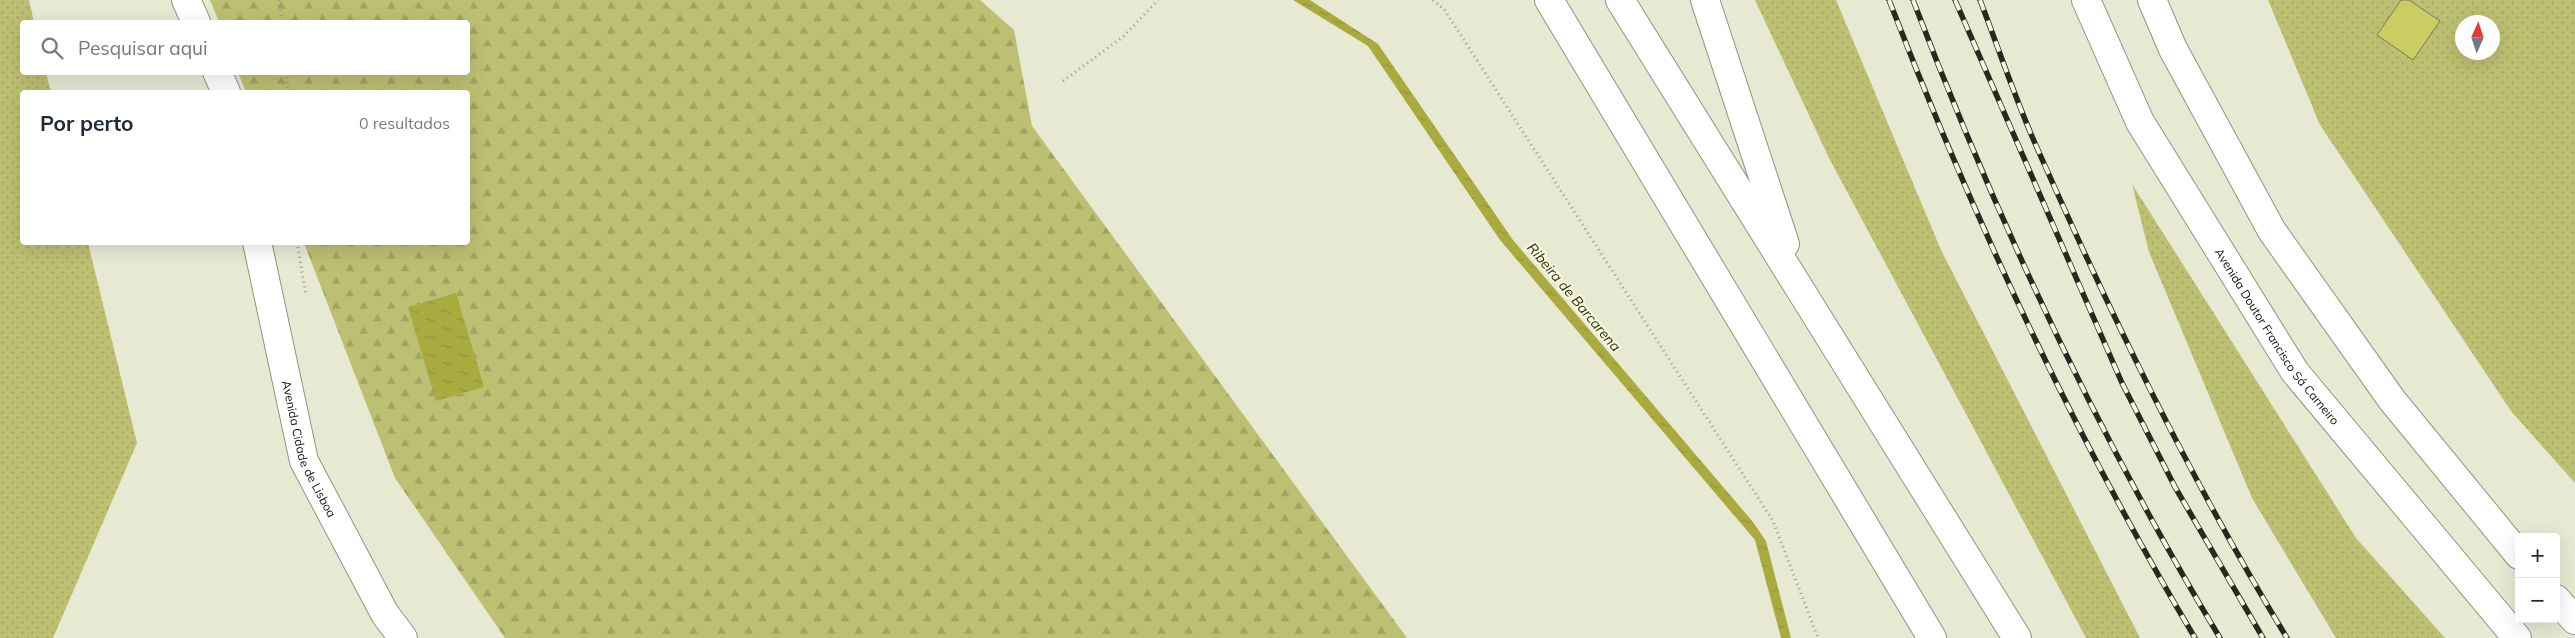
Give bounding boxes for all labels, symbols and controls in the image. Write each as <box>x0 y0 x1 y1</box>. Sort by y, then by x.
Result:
north arrow <box>2455 15 2500 60</box>
search box <box>20 20 470 75</box>
icon: search <box>38 34 66 62</box>
text: Pesquisar aqui <box>78 36 208 60</box>
text: Por perto <box>40 110 134 136</box>
text: 0 resultados <box>359 113 450 133</box>
water label: Ribeira de Barcarena <box>1523 239 1625 355</box>
street label: Avenida Doutor Francisco Sá Carneiro <box>2212 245 2343 427</box>
street label: Avenida Cidade de Lisboa <box>279 379 340 520</box>
map controls <box>2515 533 2560 623</box>
button: + <box>2515 533 2560 578</box>
button: − <box>2515 578 2560 623</box>

